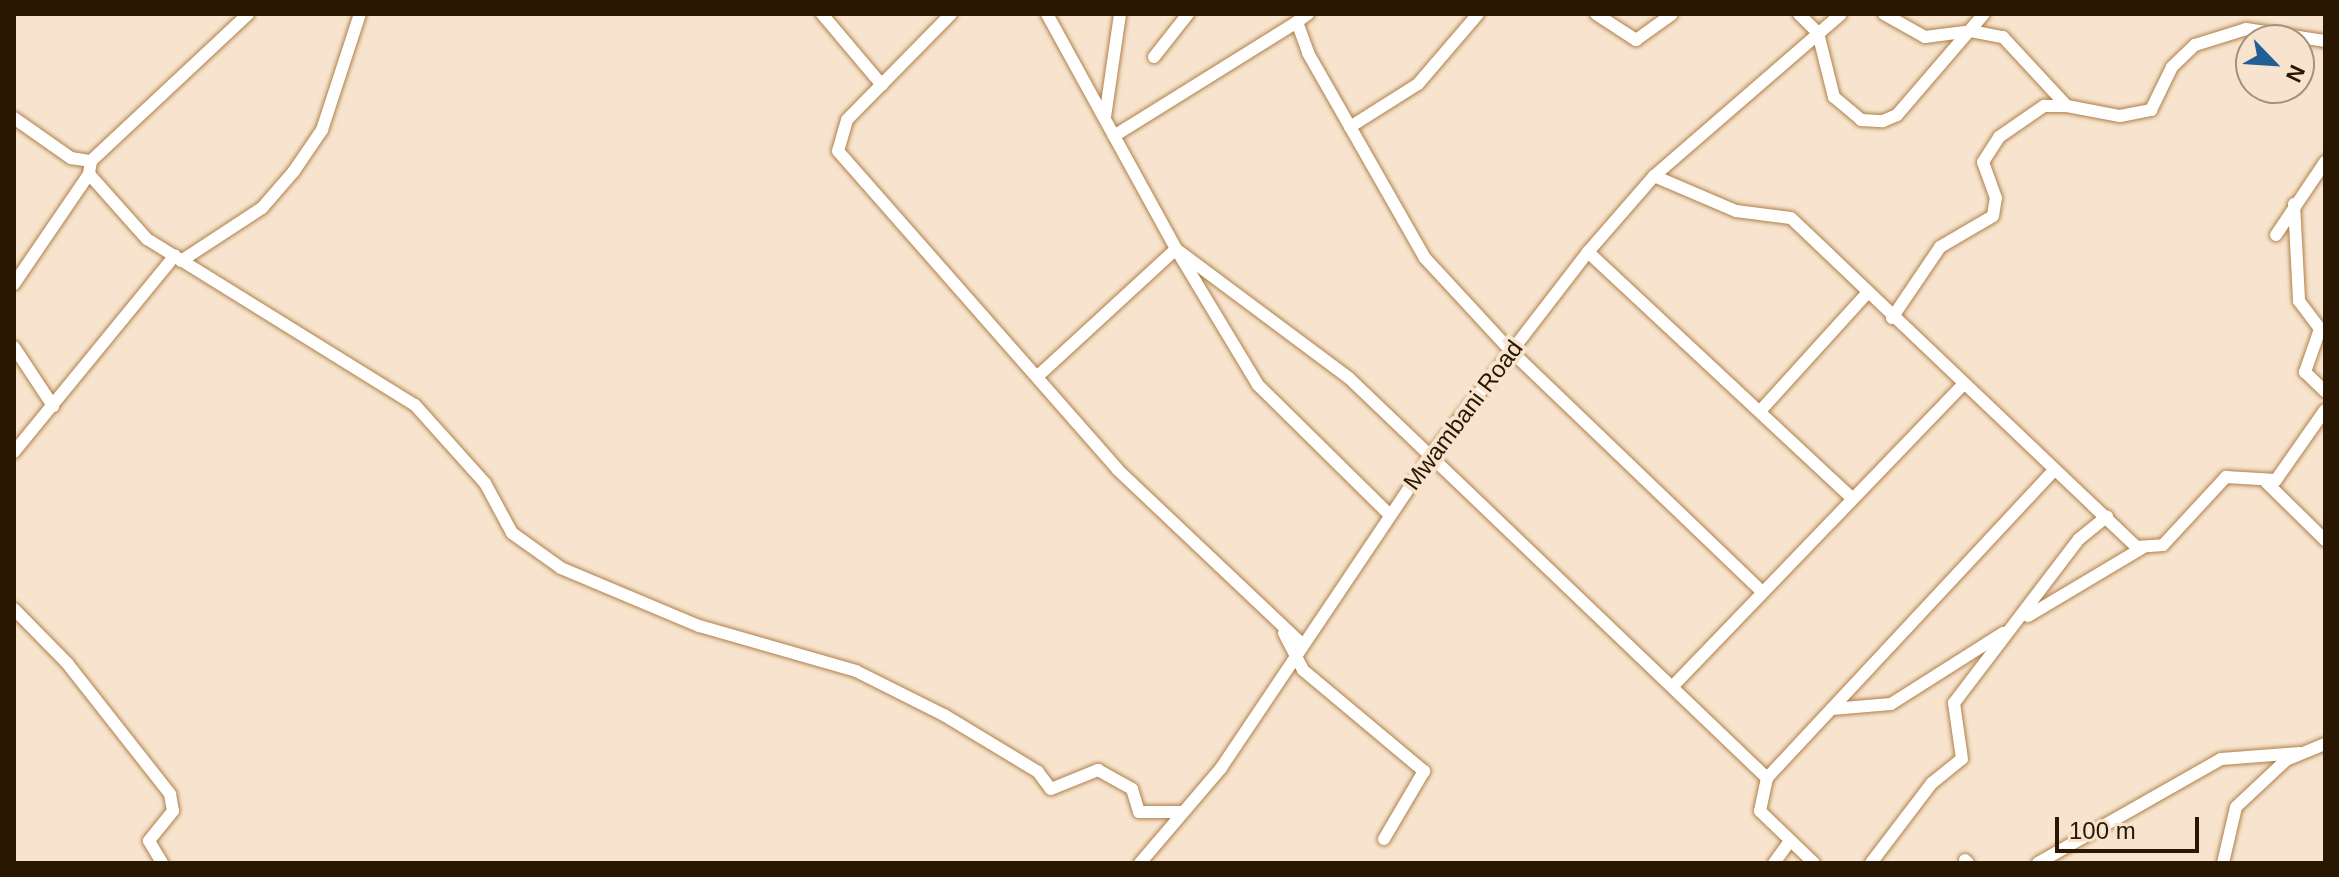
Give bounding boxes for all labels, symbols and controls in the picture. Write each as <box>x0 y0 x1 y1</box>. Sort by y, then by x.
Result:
north arrow <box>2235 24 2315 104</box>
text: N <box>2281 61 2310 86</box>
street label: Mwambani Road <box>1397 334 1529 496</box>
scale bar <box>2059 801 2203 851</box>
text: 100 m <box>2069 817 2136 844</box>

